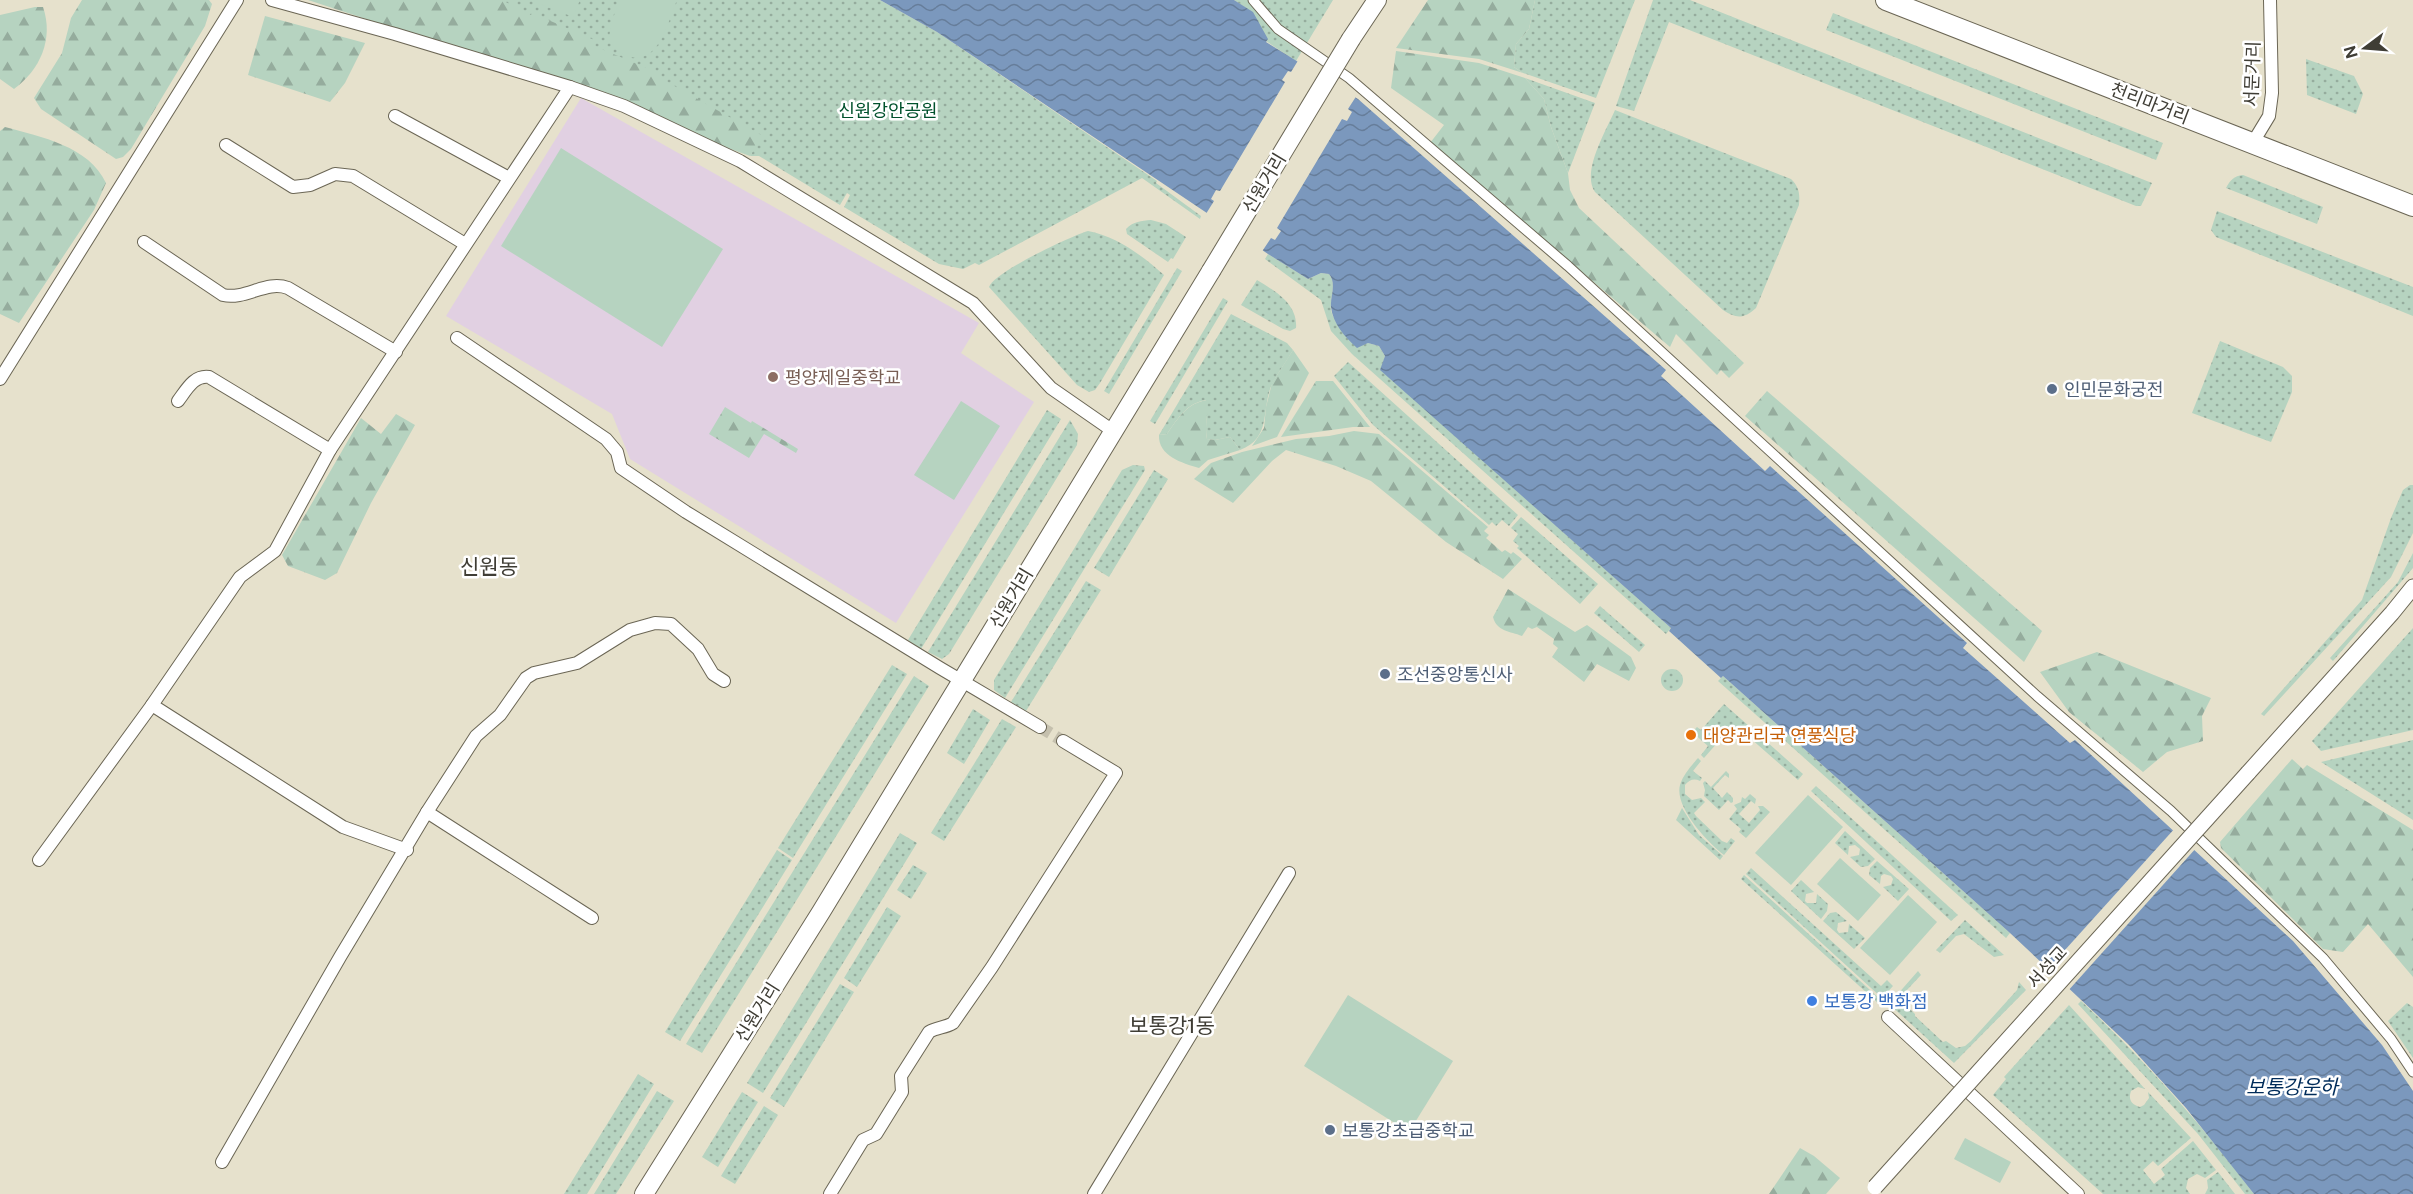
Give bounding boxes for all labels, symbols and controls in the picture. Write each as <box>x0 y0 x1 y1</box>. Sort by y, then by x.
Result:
north arrow <box>2335 18 2395 78</box>
street label: 서문거리 <box>2240 41 2264 107</box>
text: N <box>2340 43 2362 61</box>
street label: 천리마거리 <box>2108 78 2192 128</box>
park label: 신원강안공원 <box>838 100 938 121</box>
street label: 신원거리 <box>1238 149 1290 217</box>
place label: 평양제일중학교 <box>785 367 901 388</box>
marker: 평양제일중학교 <box>766 370 780 384</box>
place label: 인민문화궁전 <box>2064 379 2163 400</box>
marker: 인민문화궁전 <box>2045 382 2059 396</box>
district label: 신원동 <box>460 554 518 579</box>
street label: 신원거리 <box>985 564 1037 632</box>
place label: 조선중앙통신사 <box>1397 664 1513 685</box>
marker: 조선중앙통신사 <box>1378 667 1392 681</box>
place label: 대양관리국 연풍식당 <box>1703 725 1856 746</box>
marker: 대양관리국 연풍식당 <box>1684 728 1698 742</box>
street label: 서성교 <box>2023 942 2071 992</box>
street label: 신원거리 <box>731 978 783 1046</box>
place label: 보통강 백화점 <box>1824 991 1928 1012</box>
marker: 보통강 백화점 <box>1805 994 1819 1008</box>
district label: 보통강1동 <box>1129 1013 1215 1038</box>
water label: 보통강운하 <box>2246 1075 2341 1099</box>
place label: 보통강초급중학교 <box>1342 1120 1474 1141</box>
marker: 보통강초급중학교 <box>1323 1123 1337 1137</box>

